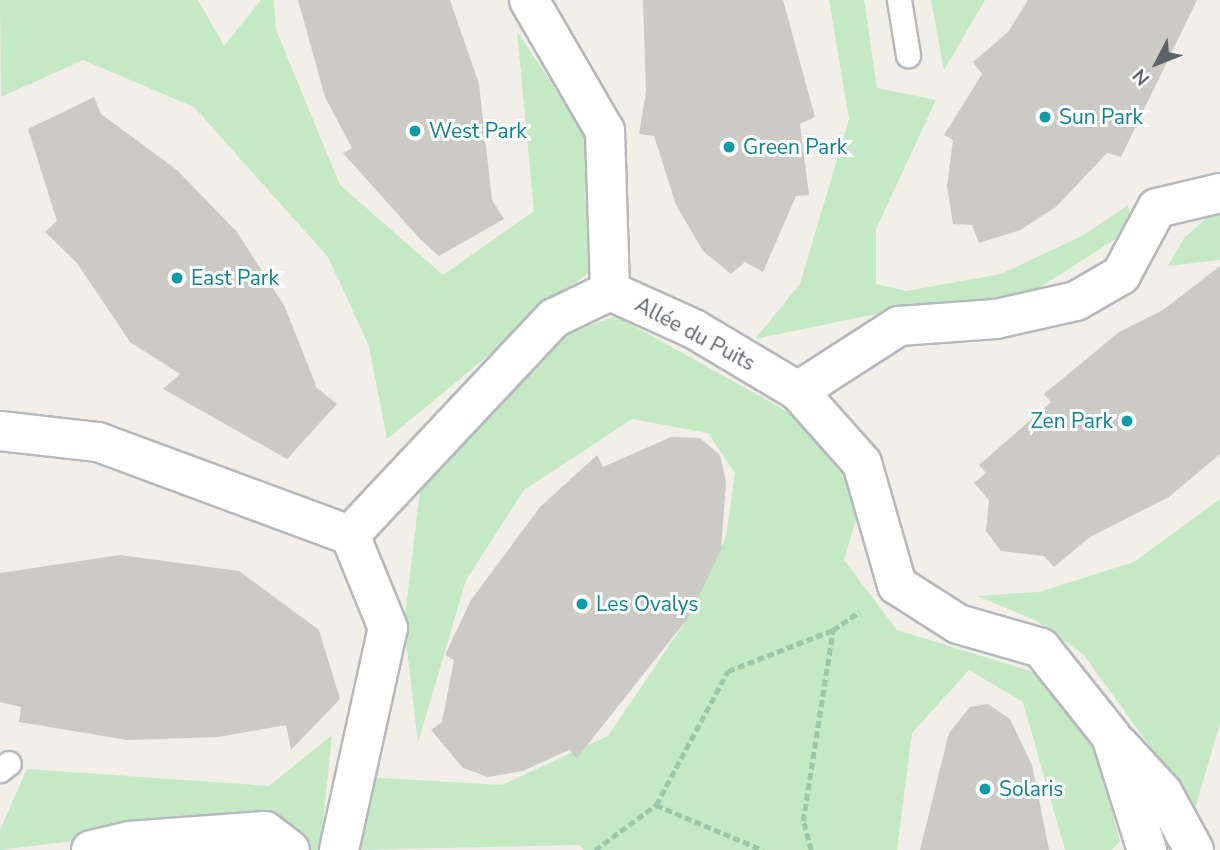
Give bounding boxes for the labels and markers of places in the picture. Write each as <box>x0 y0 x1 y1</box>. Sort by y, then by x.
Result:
place label: Sun Park <box>1059 104 1143 130</box>
marker: Sun Park <box>1037 109 1053 125</box>
place label: West Park <box>429 118 527 144</box>
marker: West Park <box>407 123 423 139</box>
place label: Green Park <box>743 134 847 160</box>
marker: Green Park <box>721 139 737 155</box>
place label: East Park <box>191 265 279 291</box>
marker: East Park <box>169 270 185 286</box>
place label: Zen Park <box>1031 408 1113 434</box>
marker: Zen Park <box>1119 413 1135 429</box>
place label: Les Ovalys <box>596 591 698 617</box>
marker: Les Ovalys <box>574 596 590 612</box>
place label: Solaris <box>999 776 1063 802</box>
marker: Solaris <box>977 781 993 797</box>

